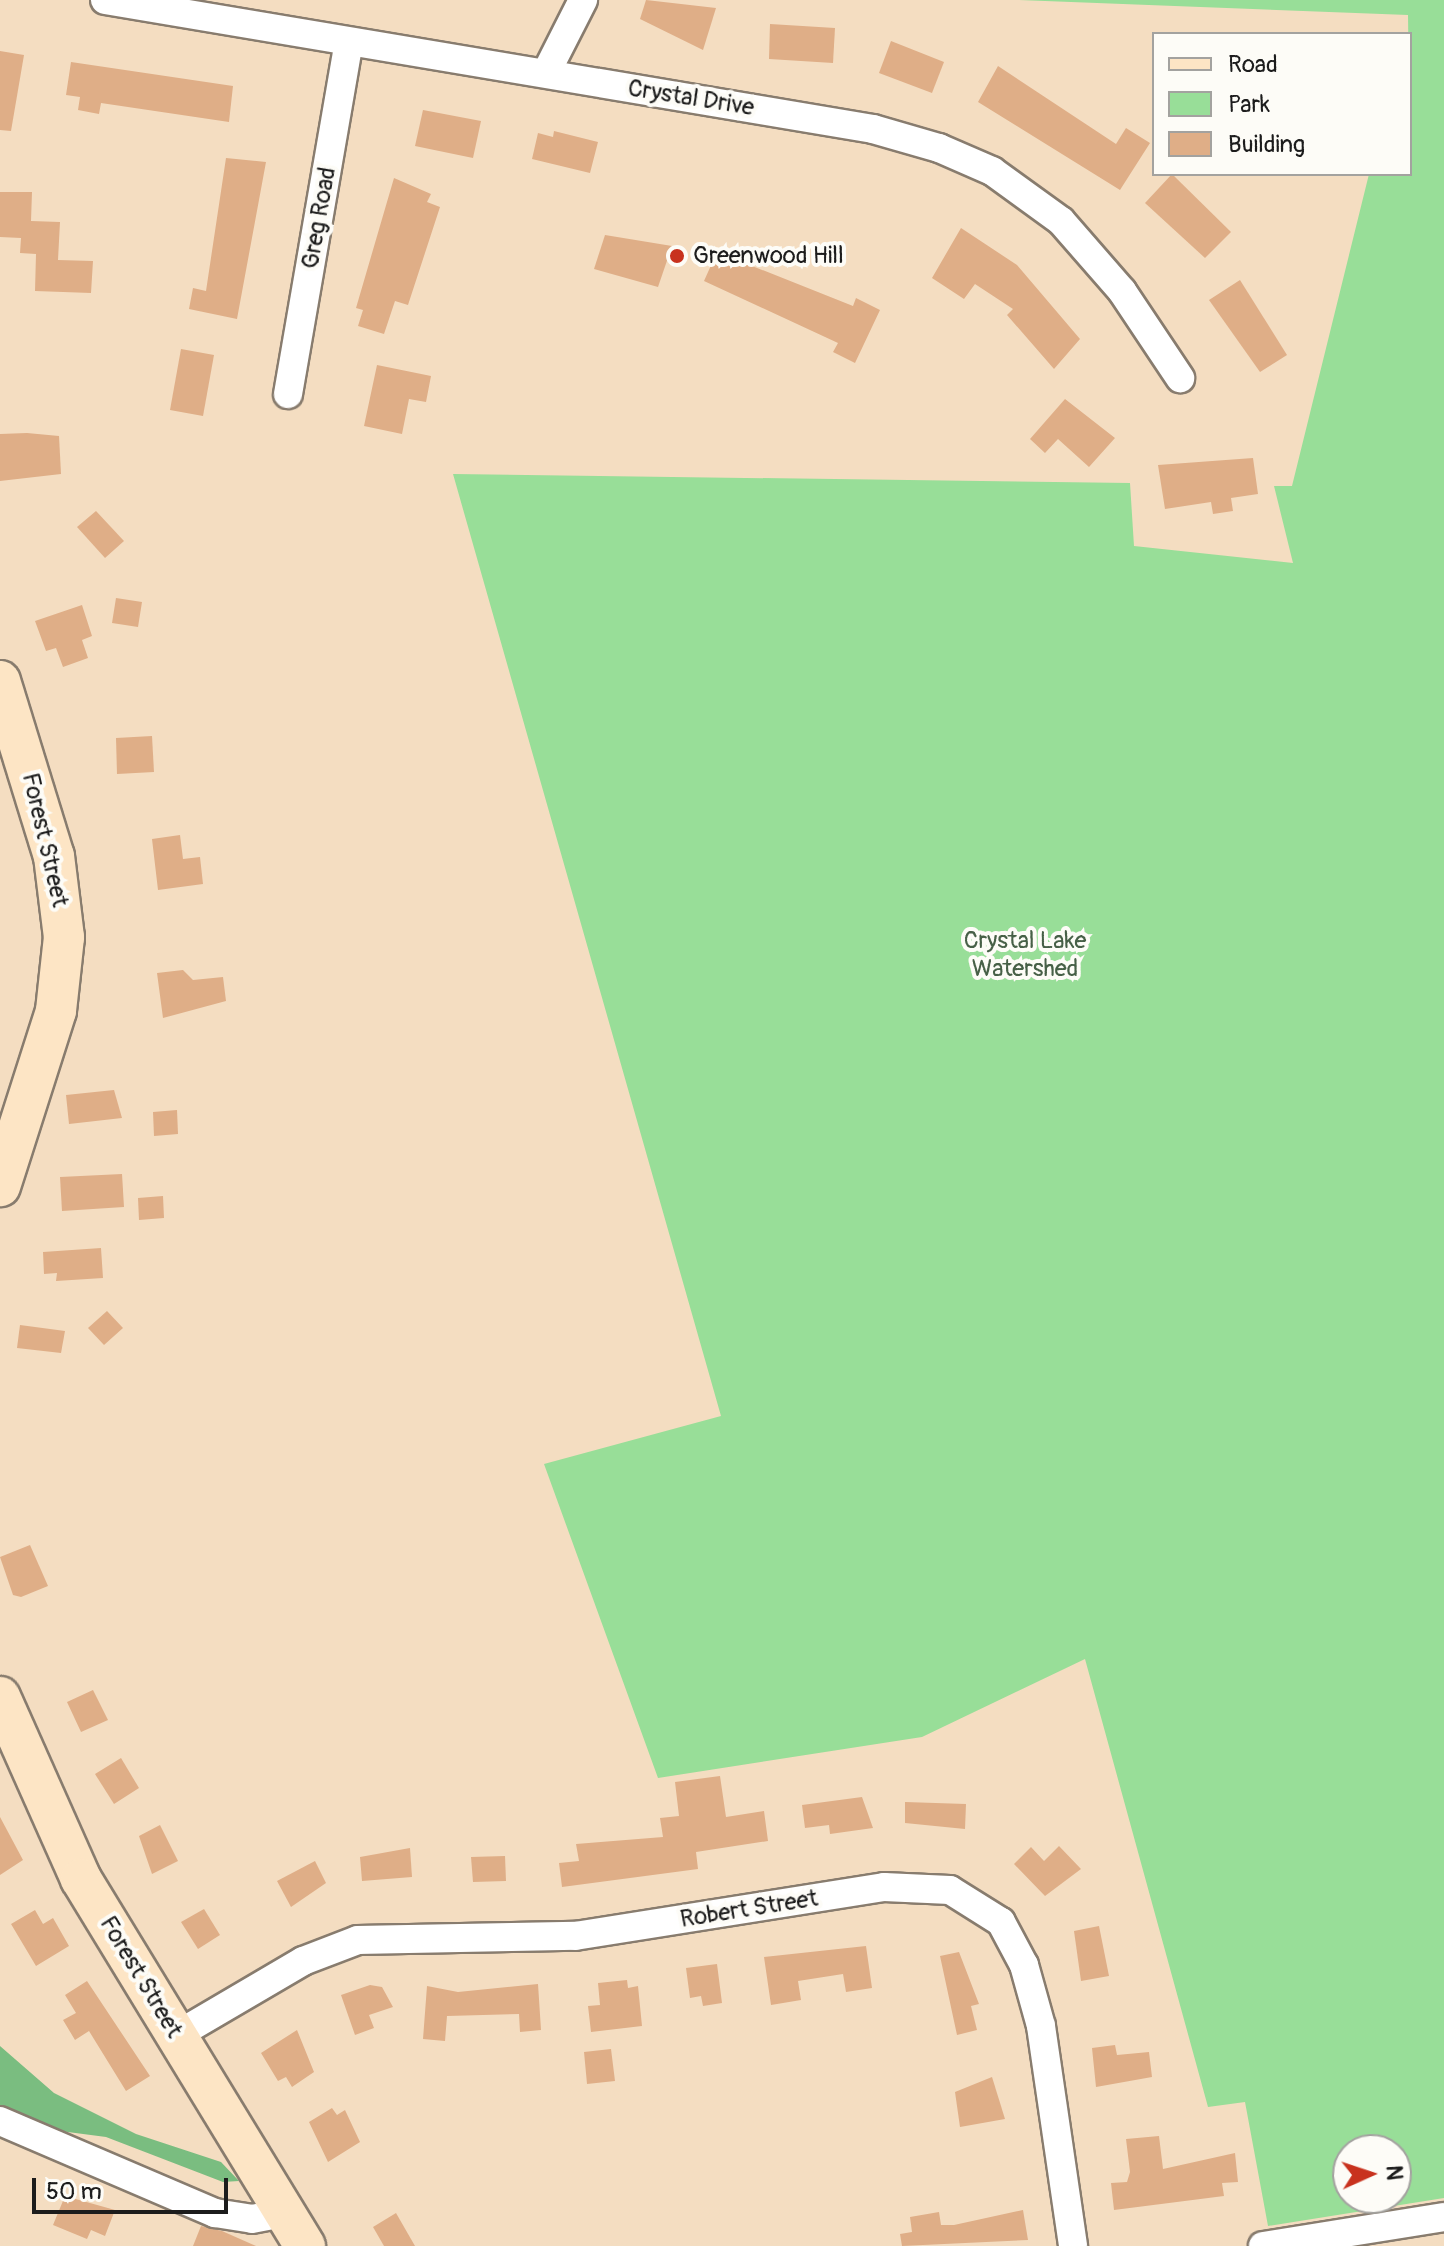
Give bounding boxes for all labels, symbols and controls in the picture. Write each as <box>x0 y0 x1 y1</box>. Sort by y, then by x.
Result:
legend <box>1152 32 1412 176</box>
text: Road <box>1228 50 1278 79</box>
street label: Crystal Drive <box>626 74 756 122</box>
text: Park <box>1228 90 1270 119</box>
text: Building <box>1228 130 1305 159</box>
street label: Greg Road <box>296 165 342 271</box>
place label: Greenwood Hill <box>693 242 844 270</box>
marker: Greenwood Hill <box>668 247 686 265</box>
street label: Forest Street <box>16 770 74 910</box>
park label: Crystal Lake Watershed <box>964 927 1086 983</box>
street label: Robert Street <box>678 1884 820 1934</box>
street label: Forest Street <box>93 1911 189 2043</box>
north arrow <box>1332 2134 1412 2214</box>
scale bar <box>36 2162 232 2212</box>
text: N <box>1380 2165 1408 2181</box>
text: 50 m <box>46 2177 102 2206</box>

